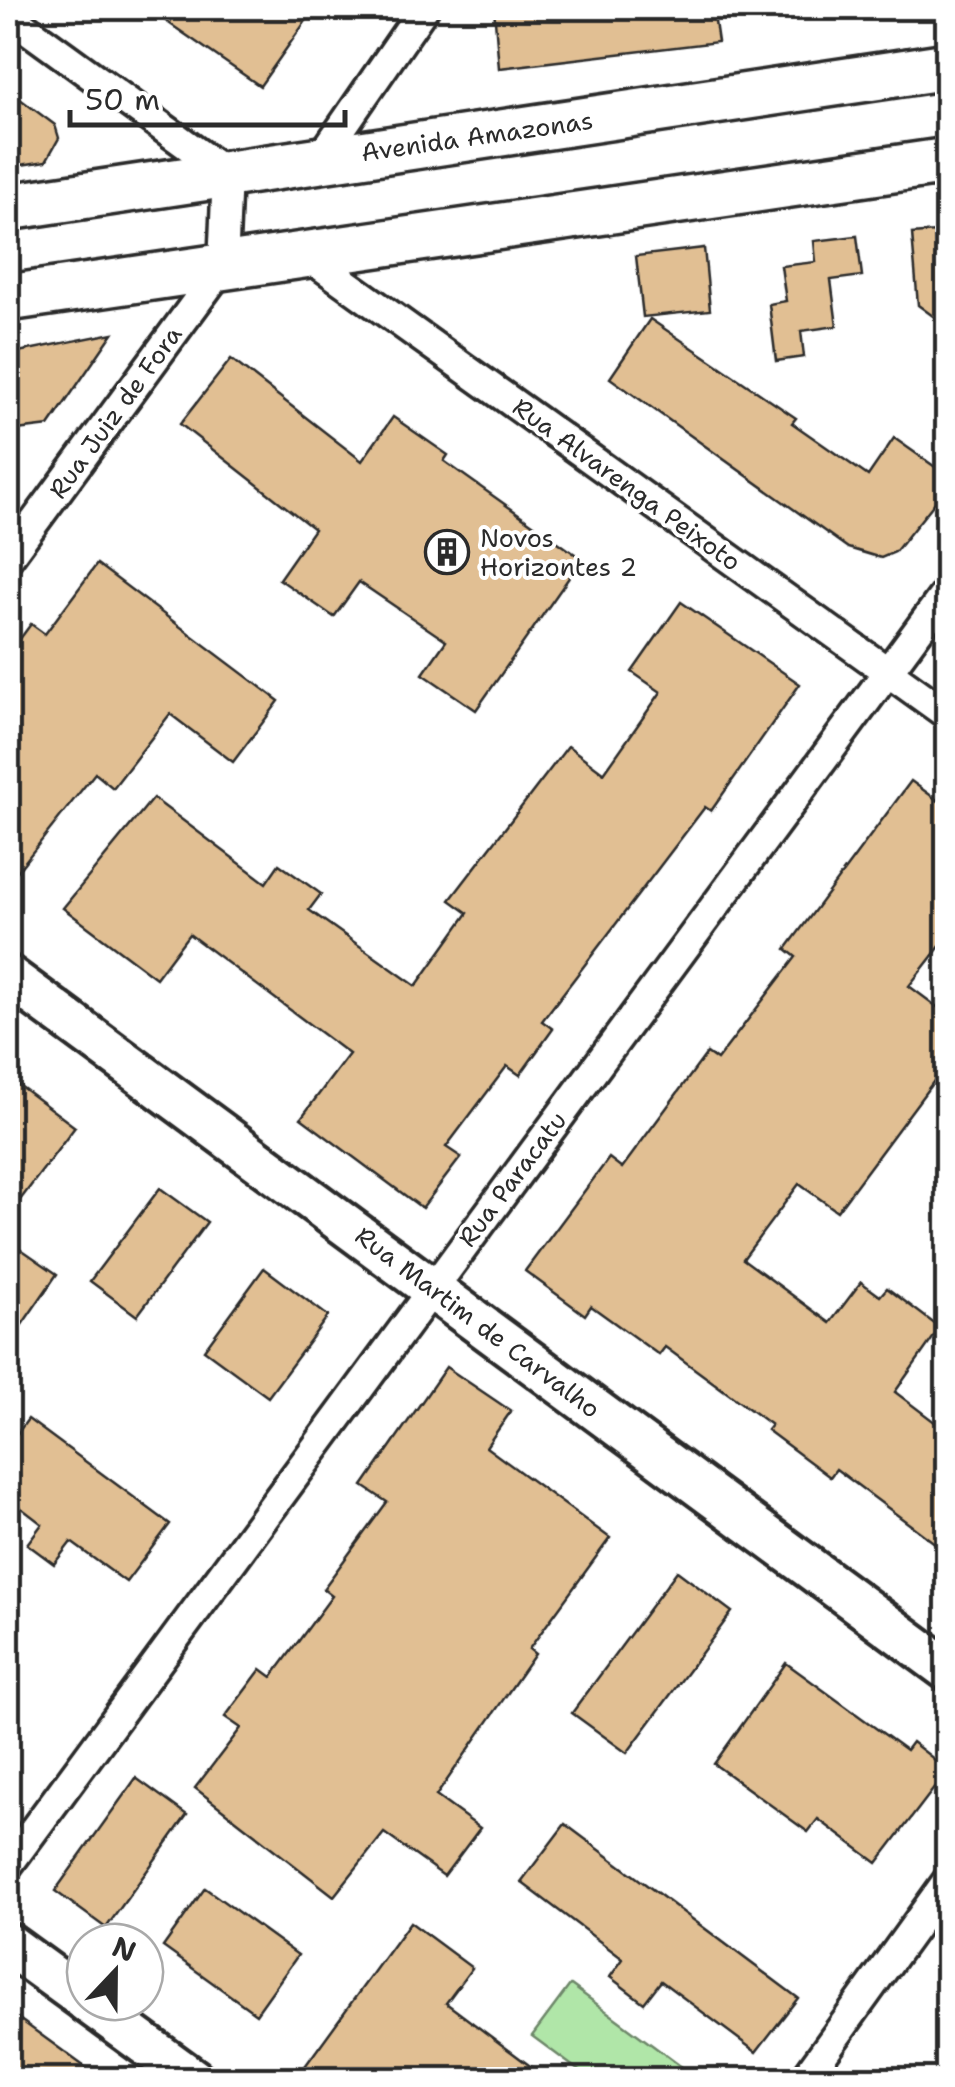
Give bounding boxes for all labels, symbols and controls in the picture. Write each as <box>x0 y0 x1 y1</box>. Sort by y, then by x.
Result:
scale bar <box>70 65 345 127</box>
text: 50 m <box>85 79 160 120</box>
street label: Avenida Amazonas <box>359 103 595 169</box>
street label: Rua Juiz de Fora <box>41 318 190 505</box>
street label: Rua Alvarenga Peixoto <box>506 390 748 578</box>
place label: Novos Horizontes 2 <box>480 521 637 584</box>
building icon: Novos Horizontes 2 <box>424 529 470 575</box>
street label: Rua Paracatu <box>450 1104 574 1254</box>
street label: Rua Martim de Carvalho <box>348 1219 608 1425</box>
north arrow <box>65 1922 165 2022</box>
text: N <box>107 1927 142 1971</box>

